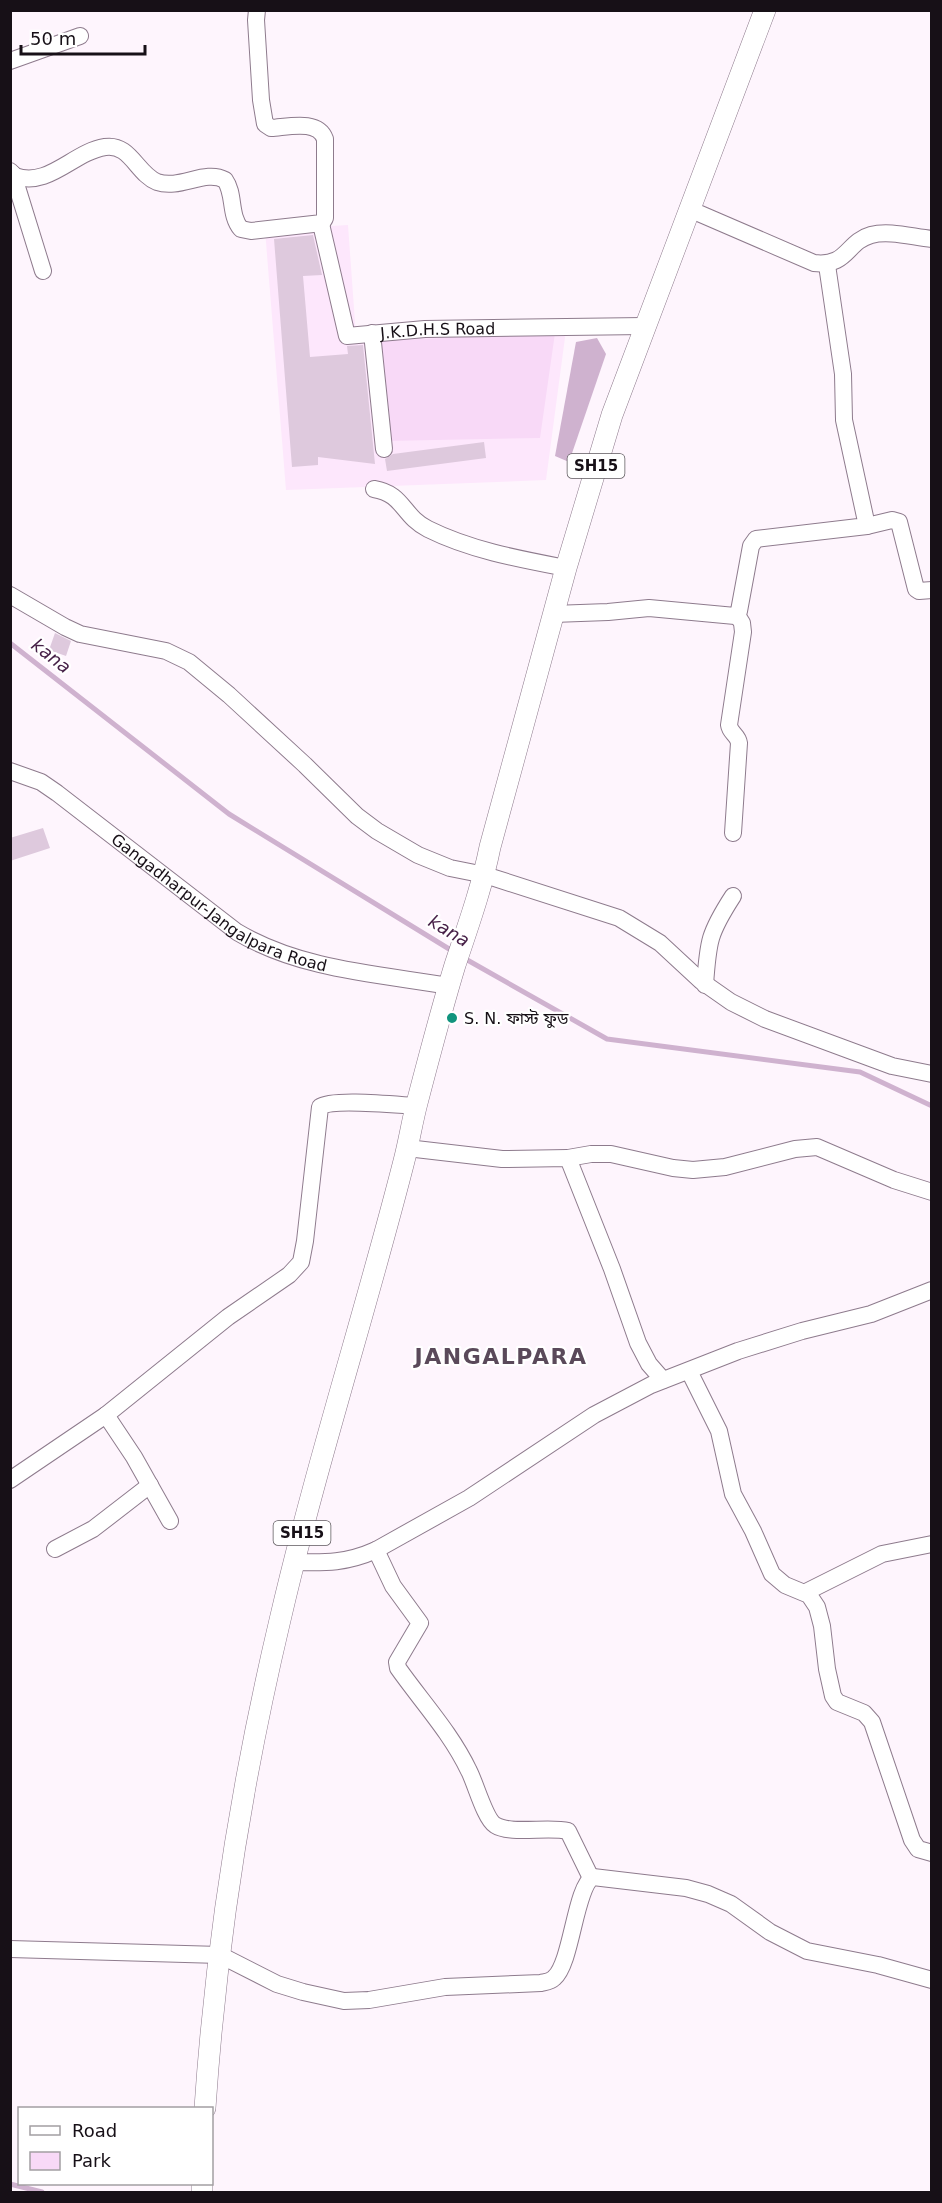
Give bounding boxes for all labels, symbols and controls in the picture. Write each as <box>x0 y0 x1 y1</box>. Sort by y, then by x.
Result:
scale bar <box>21 18 146 56</box>
text: 50 m <box>30 28 76 49</box>
street label: J.K.D.H.S Road <box>379 319 495 343</box>
road number: SH15 <box>568 454 624 478</box>
water label: kana <box>28 634 75 677</box>
street label: Gangadharpur-Jangalpara Road <box>108 830 329 976</box>
water label: kana <box>425 910 473 951</box>
place label: S. N. ফাস্ট ফুড <box>464 1009 569 1028</box>
marker: S. N. ফাস্ট ফুড <box>445 1011 459 1025</box>
district label: JANGALPARA <box>413 1344 587 1369</box>
road number: SH15 <box>274 1521 330 1545</box>
legend <box>18 2107 213 2185</box>
text: Road <box>72 2120 117 2141</box>
text: Park <box>72 2150 111 2171</box>

